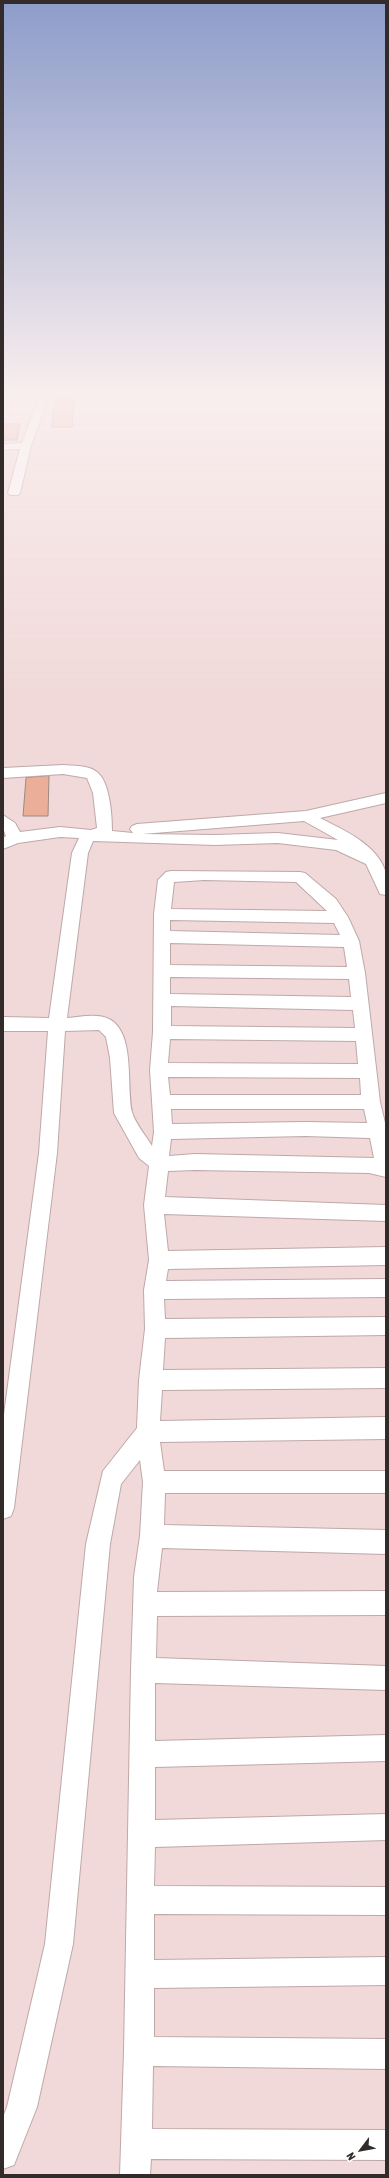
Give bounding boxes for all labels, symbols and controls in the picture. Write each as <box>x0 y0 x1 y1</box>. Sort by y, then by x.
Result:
north arrow <box>341 2130 381 2170</box>
text: N <box>344 2150 358 2162</box>

